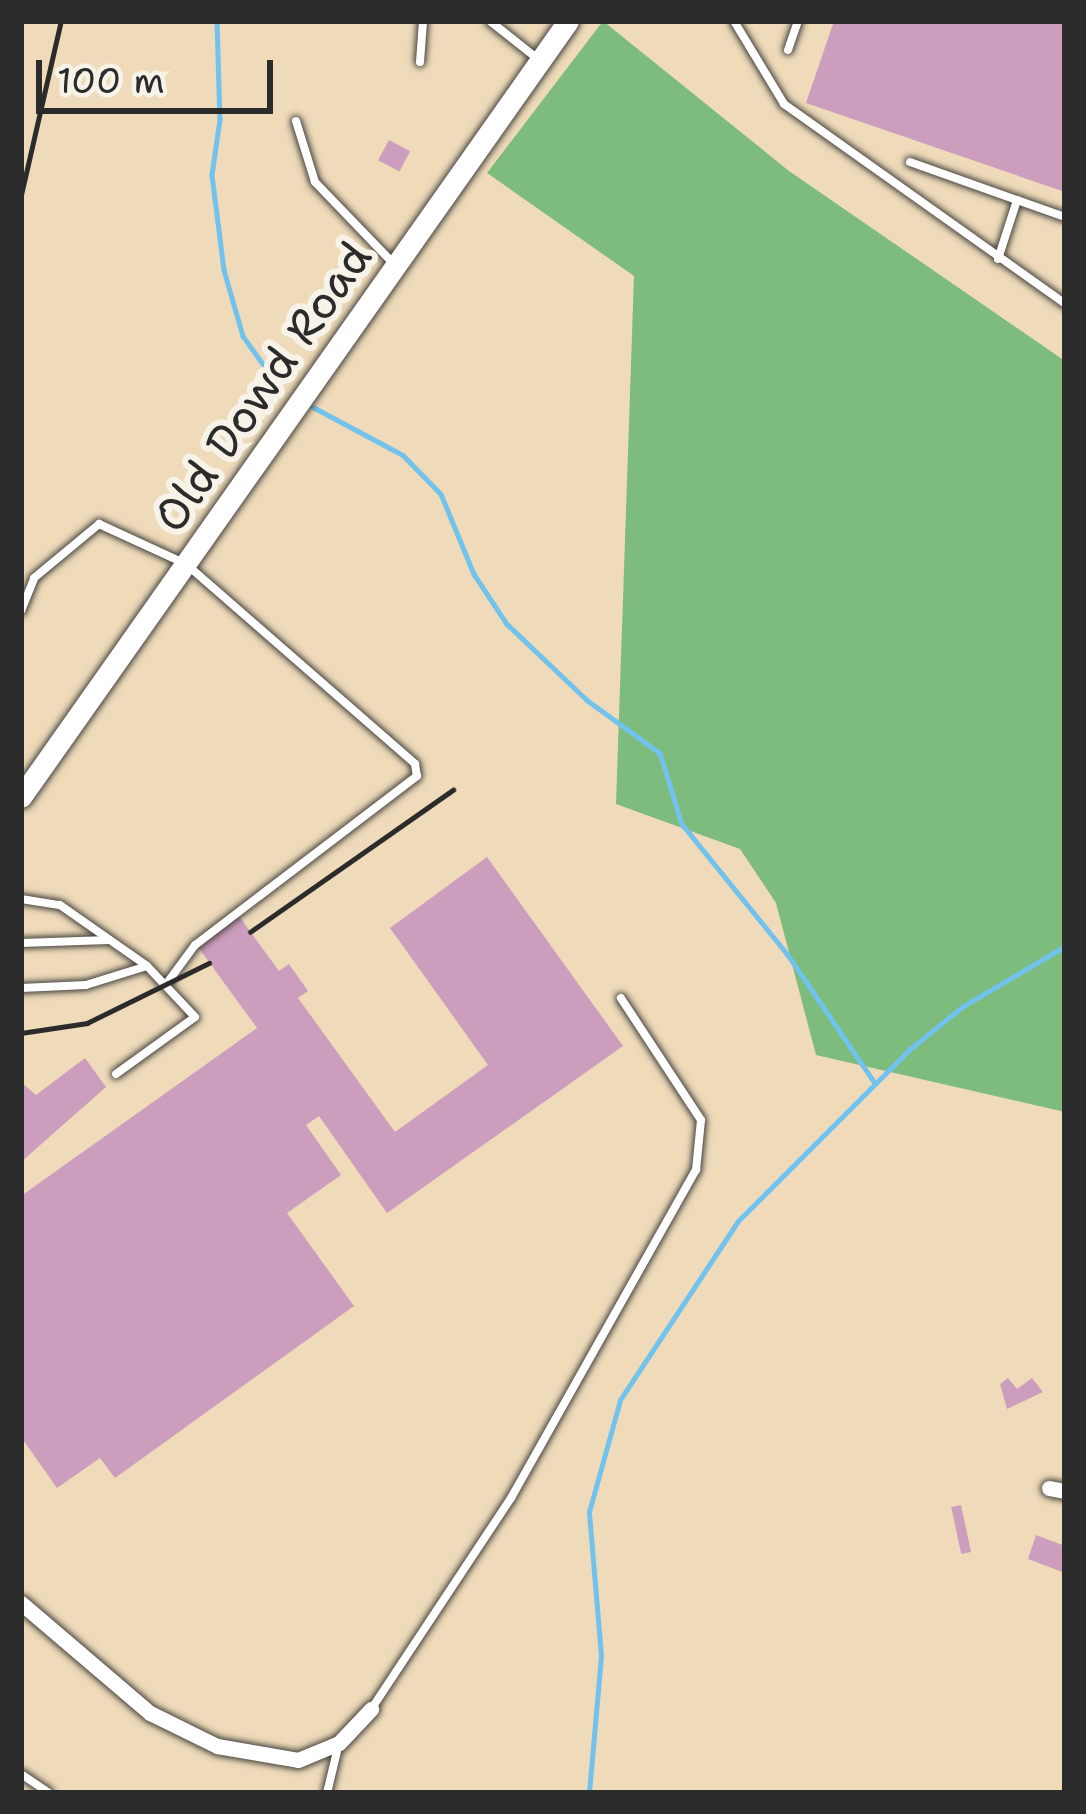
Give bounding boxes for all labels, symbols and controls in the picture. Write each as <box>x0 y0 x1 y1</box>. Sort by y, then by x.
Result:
scale bar <box>42 36 279 110</box>
text: 100 m <box>57 56 165 105</box>
street label: Old Dowd Road <box>143 232 383 542</box>

